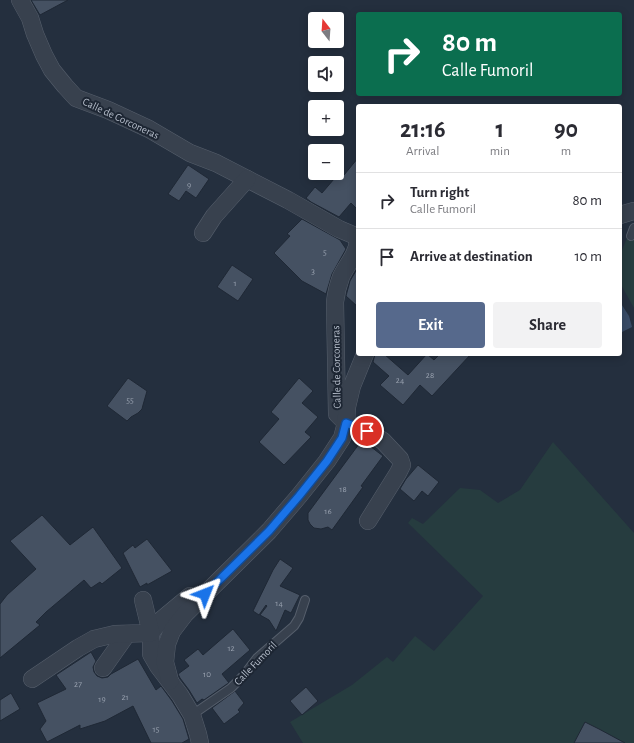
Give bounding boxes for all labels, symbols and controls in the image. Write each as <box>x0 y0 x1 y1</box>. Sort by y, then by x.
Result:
north arrow <box>308 12 344 48</box>
map controls <box>308 12 344 180</box>
icon: right <box>376 28 428 80</box>
text: 80 m <box>442 29 497 57</box>
button: sound <box>308 56 344 92</box>
text: Calle Fumoril <box>442 62 533 80</box>
street label: Calle de Corconeras <box>81 96 161 141</box>
button: + <box>308 100 344 136</box>
text: 21:16 <box>400 118 446 142</box>
text: 1 <box>495 118 504 142</box>
text: 90 <box>554 118 578 142</box>
button: − <box>308 144 344 180</box>
text: Arrival <box>406 145 440 158</box>
text: min <box>490 145 510 158</box>
text: m <box>561 145 571 158</box>
house number: 9 <box>187 181 191 190</box>
text: Turn right <box>410 185 469 200</box>
icon: right <box>376 190 398 212</box>
text: 80 m <box>572 193 602 208</box>
text: Calle Fumoril <box>410 203 476 216</box>
icon: arrive <box>376 246 398 268</box>
house number: 5 <box>323 248 327 257</box>
text: Arrive at destination <box>410 249 533 264</box>
text: 10 m <box>574 249 602 264</box>
house number: 3 <box>311 267 315 276</box>
house number: 1 <box>233 279 237 288</box>
button: Exit <box>376 302 485 348</box>
button: Share <box>493 302 602 348</box>
street label: Calle de Corconeras <box>330 325 343 409</box>
house number: 28 <box>426 371 434 380</box>
house number: 24 <box>396 376 405 385</box>
house number: 55 <box>126 396 134 405</box>
pin <box>350 414 384 448</box>
icon: arrive <box>356 420 378 442</box>
house number: 18 <box>339 485 347 494</box>
house number: 16 <box>324 507 332 516</box>
position arrow <box>184 573 226 615</box>
house number: 14 <box>275 599 283 608</box>
street label: Calle Fumoril <box>232 639 279 687</box>
house number: 12 <box>227 644 235 653</box>
house number: 10 <box>203 670 211 679</box>
house number: 27 <box>74 680 82 689</box>
house number: 21 <box>121 693 129 702</box>
house number: 19 <box>98 695 106 704</box>
house number: 15 <box>153 725 160 734</box>

